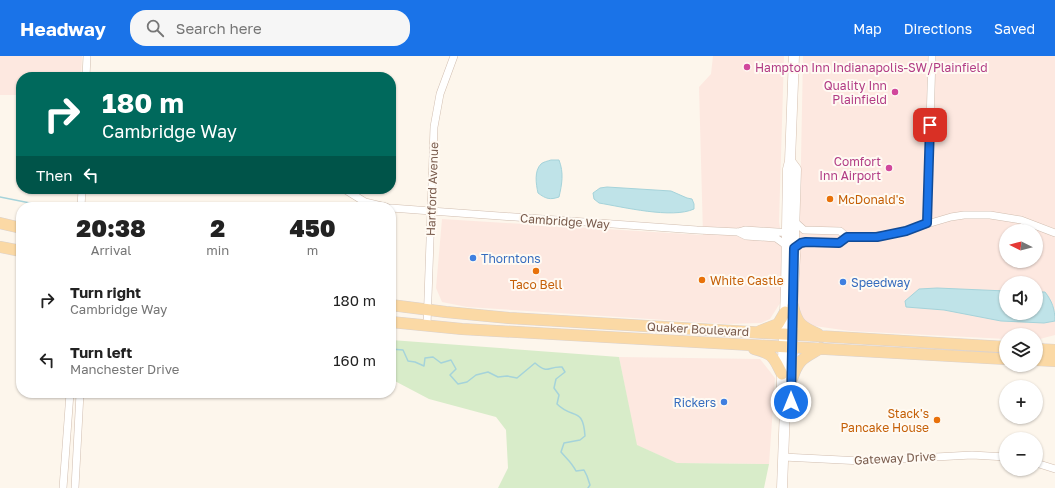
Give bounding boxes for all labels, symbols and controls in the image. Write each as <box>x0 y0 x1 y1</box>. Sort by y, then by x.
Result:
search box <box>130 10 410 46</box>
text: Headway <box>20 17 106 40</box>
icon: search <box>144 17 166 39</box>
text: Search here <box>176 19 262 37</box>
text: Map <box>853 20 882 37</box>
text: Directions <box>904 20 972 37</box>
text: Saved <box>994 20 1035 37</box>
place label: Hampton Inn Indianapolis-SW/Plainfield <box>755 60 988 75</box>
marker: Hampton Inn Indianapolis-SW/Plainfield <box>742 62 752 72</box>
place label: Quality Inn Plainfield <box>824 78 887 107</box>
text: 180 m <box>102 86 184 119</box>
marker: Quality Inn Plainfield <box>890 87 900 97</box>
icon: right <box>36 88 88 140</box>
pin <box>913 108 947 142</box>
icon: arrive <box>919 114 941 136</box>
text: Cambridge Way <box>102 120 237 142</box>
street label: Hartford Avenue <box>423 142 441 236</box>
place label: Comfort Inn Airport <box>819 154 881 183</box>
marker: Comfort Inn Airport <box>884 163 894 173</box>
icon: left <box>80 164 102 186</box>
text: Then <box>36 166 72 184</box>
place label: McDonald's <box>838 192 905 207</box>
marker: McDonald's <box>825 194 835 204</box>
street label: Cambridge Way <box>520 210 611 232</box>
text: 20:38 <box>76 213 146 242</box>
text: 2 <box>210 213 225 242</box>
text: 450 <box>289 213 336 242</box>
north arrow <box>999 224 1043 268</box>
map controls <box>999 224 1043 476</box>
text: Arrival <box>91 242 131 258</box>
text: min <box>206 242 229 258</box>
text: m <box>307 242 318 258</box>
place label: Thorntons <box>481 251 541 266</box>
marker: Thorntons <box>468 253 478 263</box>
marker: Taco Bell <box>531 266 541 276</box>
place label: White Castle <box>710 273 784 288</box>
marker: White Castle <box>697 275 707 285</box>
place label: Speedway <box>851 275 910 290</box>
button: sound <box>999 276 1043 320</box>
place label: Taco Bell <box>510 277 562 292</box>
marker: Speedway <box>838 277 848 287</box>
text: Turn right <box>70 283 141 301</box>
icon: right <box>36 289 58 311</box>
text: 180 m <box>333 291 376 309</box>
text: Cambridge Way <box>70 301 167 317</box>
street label: Quaker Boulevard <box>647 319 749 339</box>
button: layers <box>999 328 1043 372</box>
text: Turn left <box>70 343 132 361</box>
icon: left <box>36 349 58 371</box>
text: 160 m <box>333 351 376 369</box>
text: Manchester Drive <box>70 361 179 377</box>
button: + <box>999 380 1043 424</box>
position arrow <box>770 381 812 423</box>
place label: Rickers <box>674 395 716 410</box>
marker: Rickers <box>719 397 729 407</box>
place label: Stack's Pancake House <box>840 406 929 435</box>
marker: Stack's Pancake House <box>932 415 942 425</box>
button: − <box>999 432 1043 476</box>
street label: Gateway Drive <box>854 448 936 468</box>

